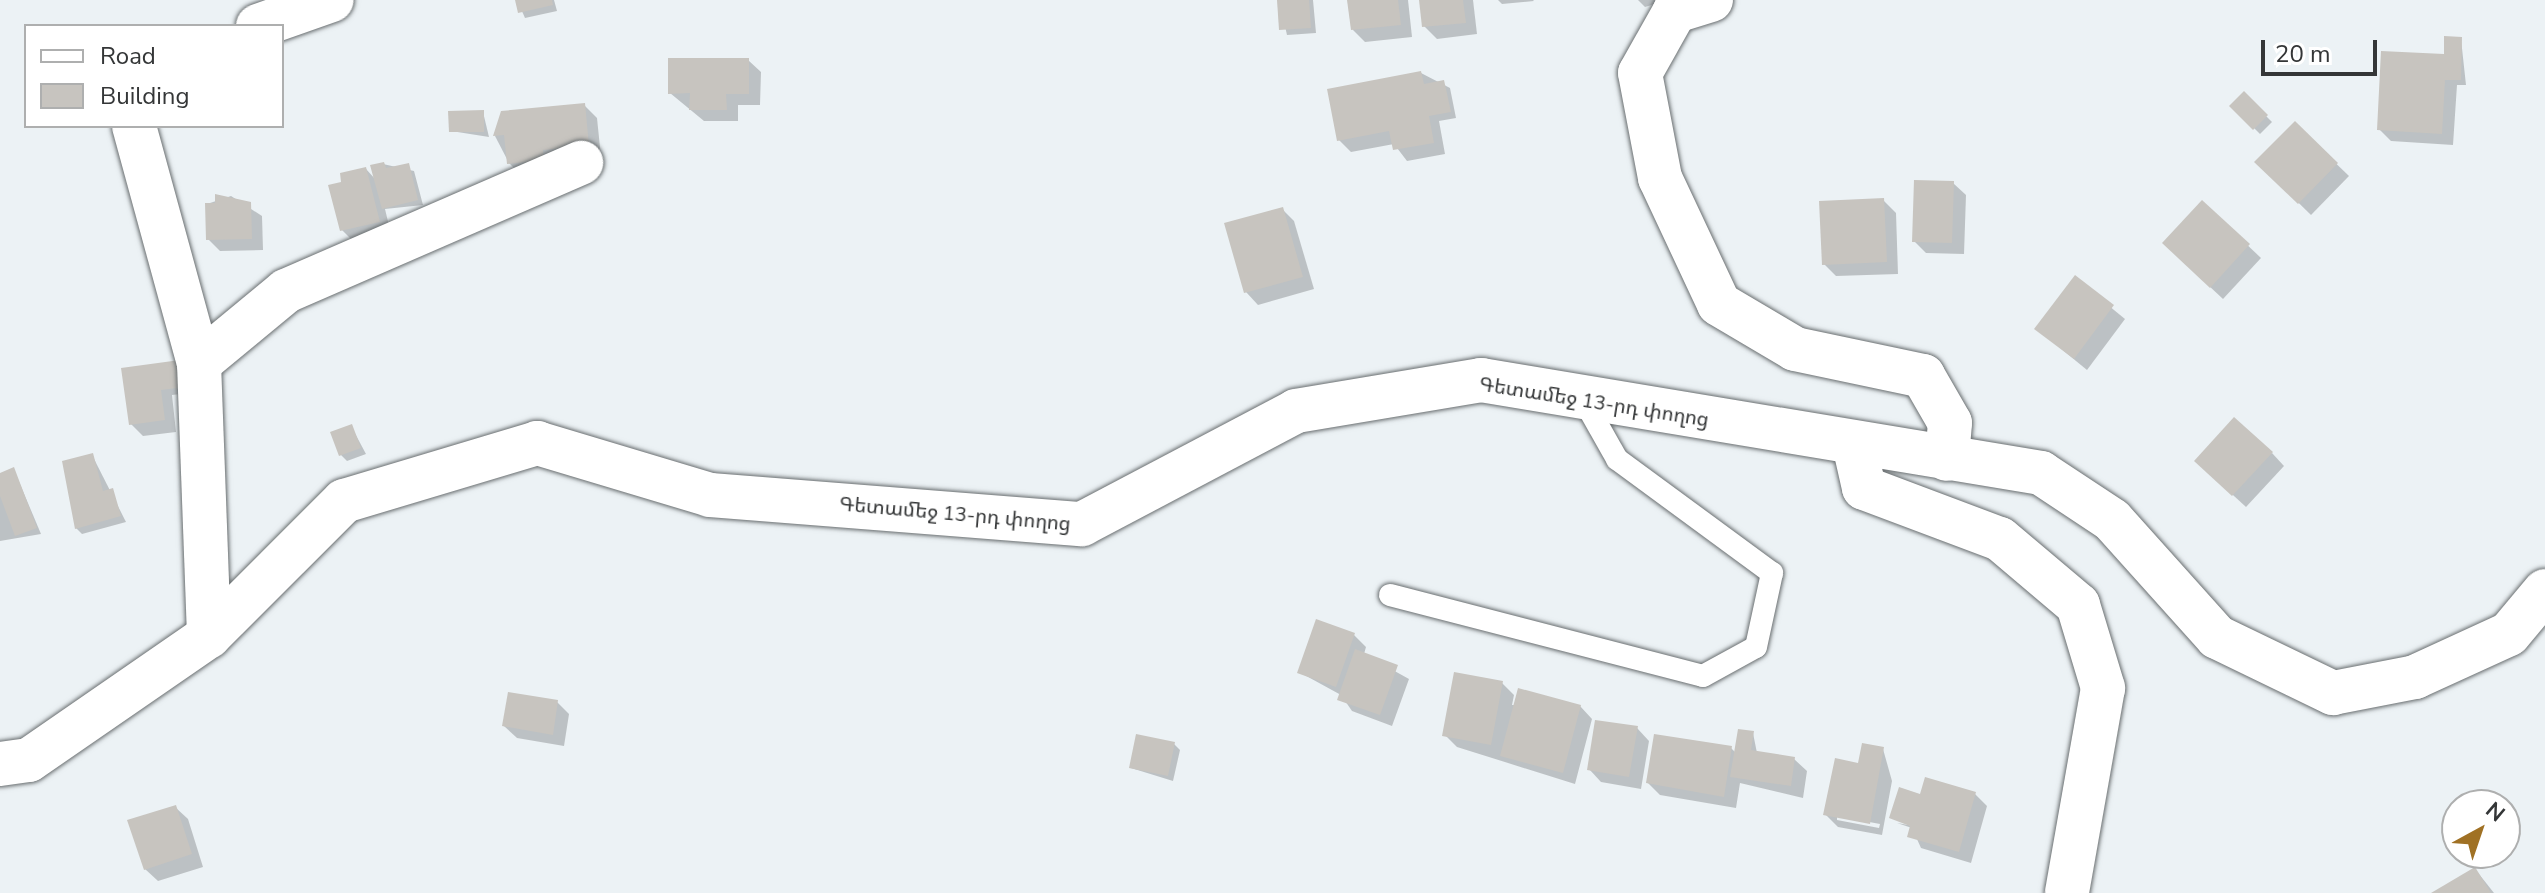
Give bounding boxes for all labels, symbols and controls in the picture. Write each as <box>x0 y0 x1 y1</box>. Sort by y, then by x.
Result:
legend <box>24 24 284 128</box>
scale bar <box>2265 24 2381 74</box>
text: 20 m <box>2275 38 2331 70</box>
text: Road <box>100 40 156 72</box>
text: Building <box>100 80 190 112</box>
street label: Գետամեջ 13-րդ փողոց <box>1477 372 1711 432</box>
street label: Գետամեջ 13-րդ փողոց <box>838 492 1072 536</box>
north arrow <box>2441 789 2521 869</box>
text: N <box>2479 795 2511 829</box>

